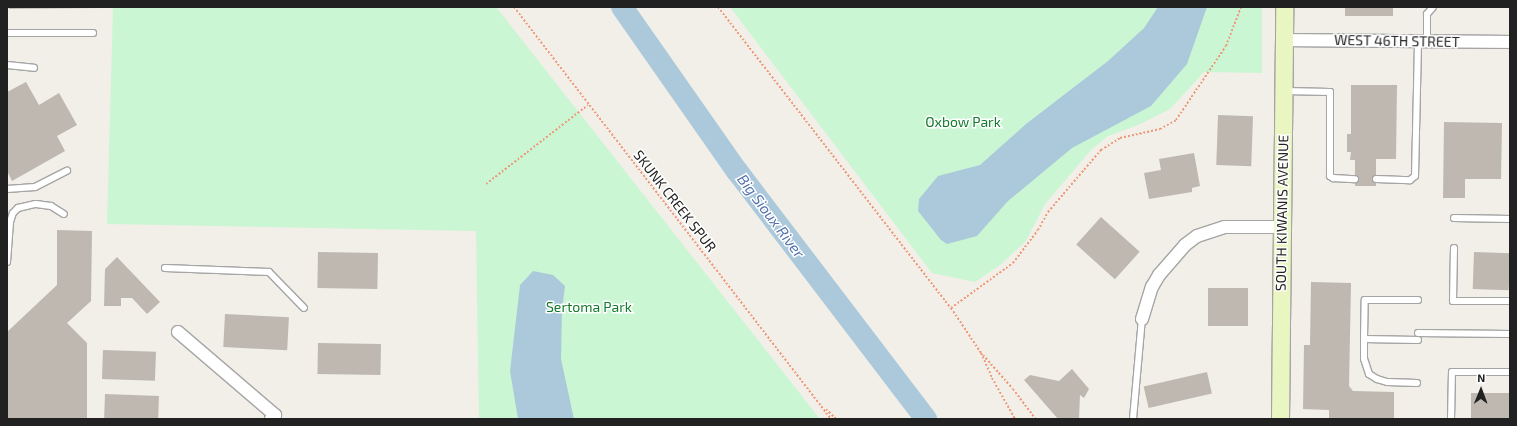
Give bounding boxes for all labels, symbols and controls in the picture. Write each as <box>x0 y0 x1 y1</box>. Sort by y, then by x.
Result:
street label: WEST 46TH STREET <box>1334 32 1460 50</box>
park label: Oxbow Park <box>925 114 1001 130</box>
street label: SOUTH KIWANIS AVENUE <box>1272 134 1292 292</box>
street label: SKUNK CREEK SPUR <box>630 147 720 255</box>
water label: Big Sioux River <box>734 171 808 261</box>
park label: Sertoma Park <box>546 299 632 315</box>
north arrow <box>1461 370 1501 410</box>
text: N <box>1477 371 1485 384</box>

